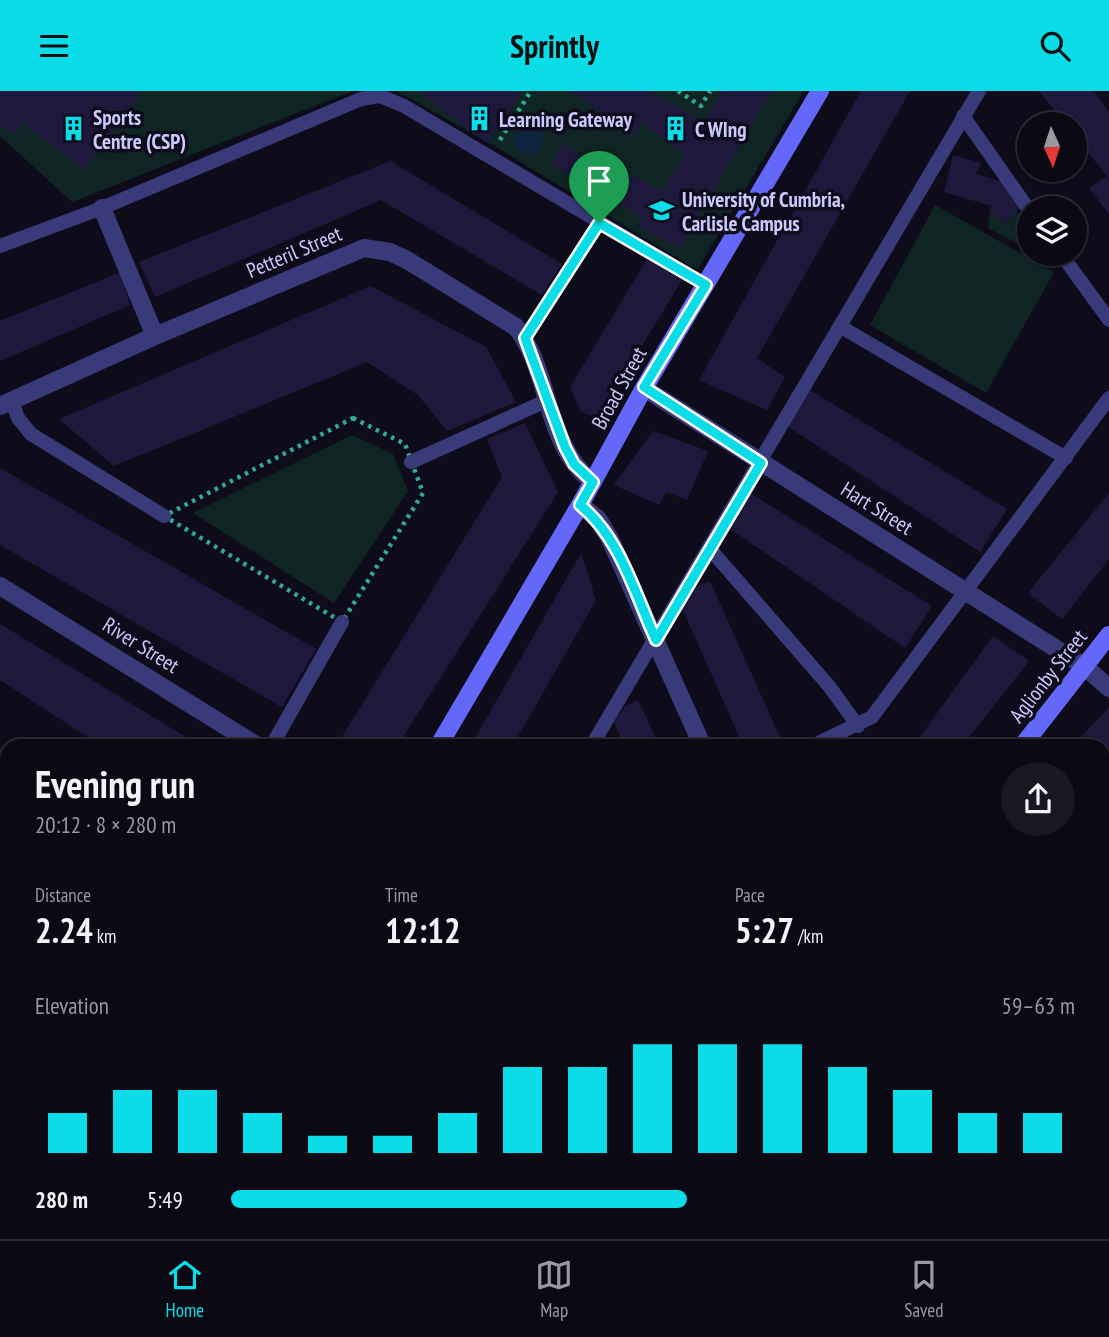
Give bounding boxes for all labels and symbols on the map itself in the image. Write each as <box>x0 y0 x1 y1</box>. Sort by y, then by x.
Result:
place label: Sports Centre (CSP) <box>93 104 186 155</box>
building icon: Learning Gateway <box>465 105 493 133</box>
place label: Learning Gateway <box>499 106 633 133</box>
north arrow <box>1017 112 1087 182</box>
building icon: Sports Centre (CSP) <box>59 115 87 143</box>
building icon: C WIng <box>661 115 689 143</box>
place label: C WIng <box>695 116 747 143</box>
pin <box>569 151 629 223</box>
place label: University of Cumbria, Carlisle Campus <box>682 186 845 237</box>
school or university icon: University of Cumbria, Carlisle Campus <box>648 197 676 225</box>
street label: Petteril Street <box>242 220 346 284</box>
street label: Broad Street <box>585 342 653 434</box>
street label: Hart Street <box>836 475 918 541</box>
street label: River Street <box>98 611 184 679</box>
street label: Aglionby Street <box>1003 624 1093 728</box>

